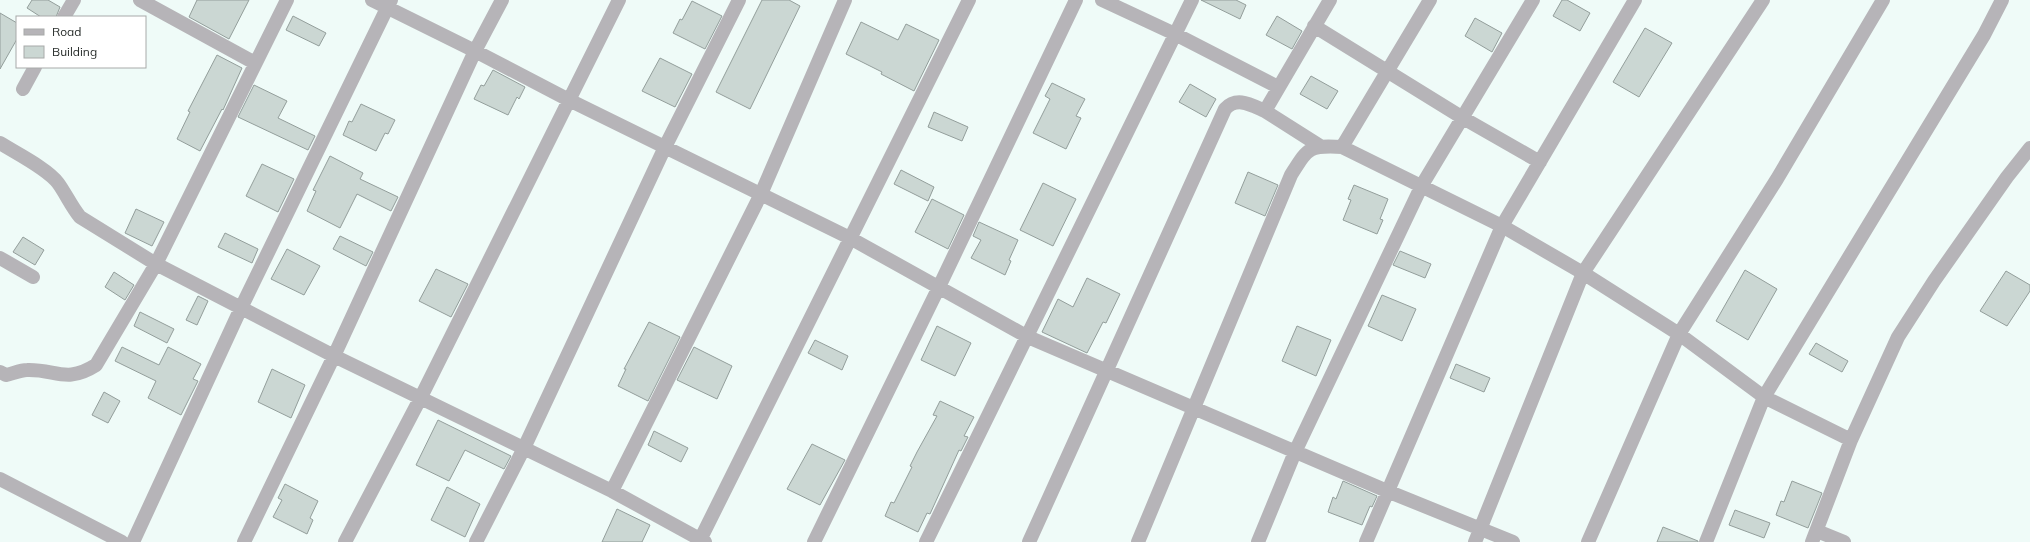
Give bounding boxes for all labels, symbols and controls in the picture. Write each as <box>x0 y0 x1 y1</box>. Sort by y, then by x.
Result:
legend <box>16 16 146 68</box>
text: Road <box>52 24 81 39</box>
text: Building <box>52 44 97 59</box>

